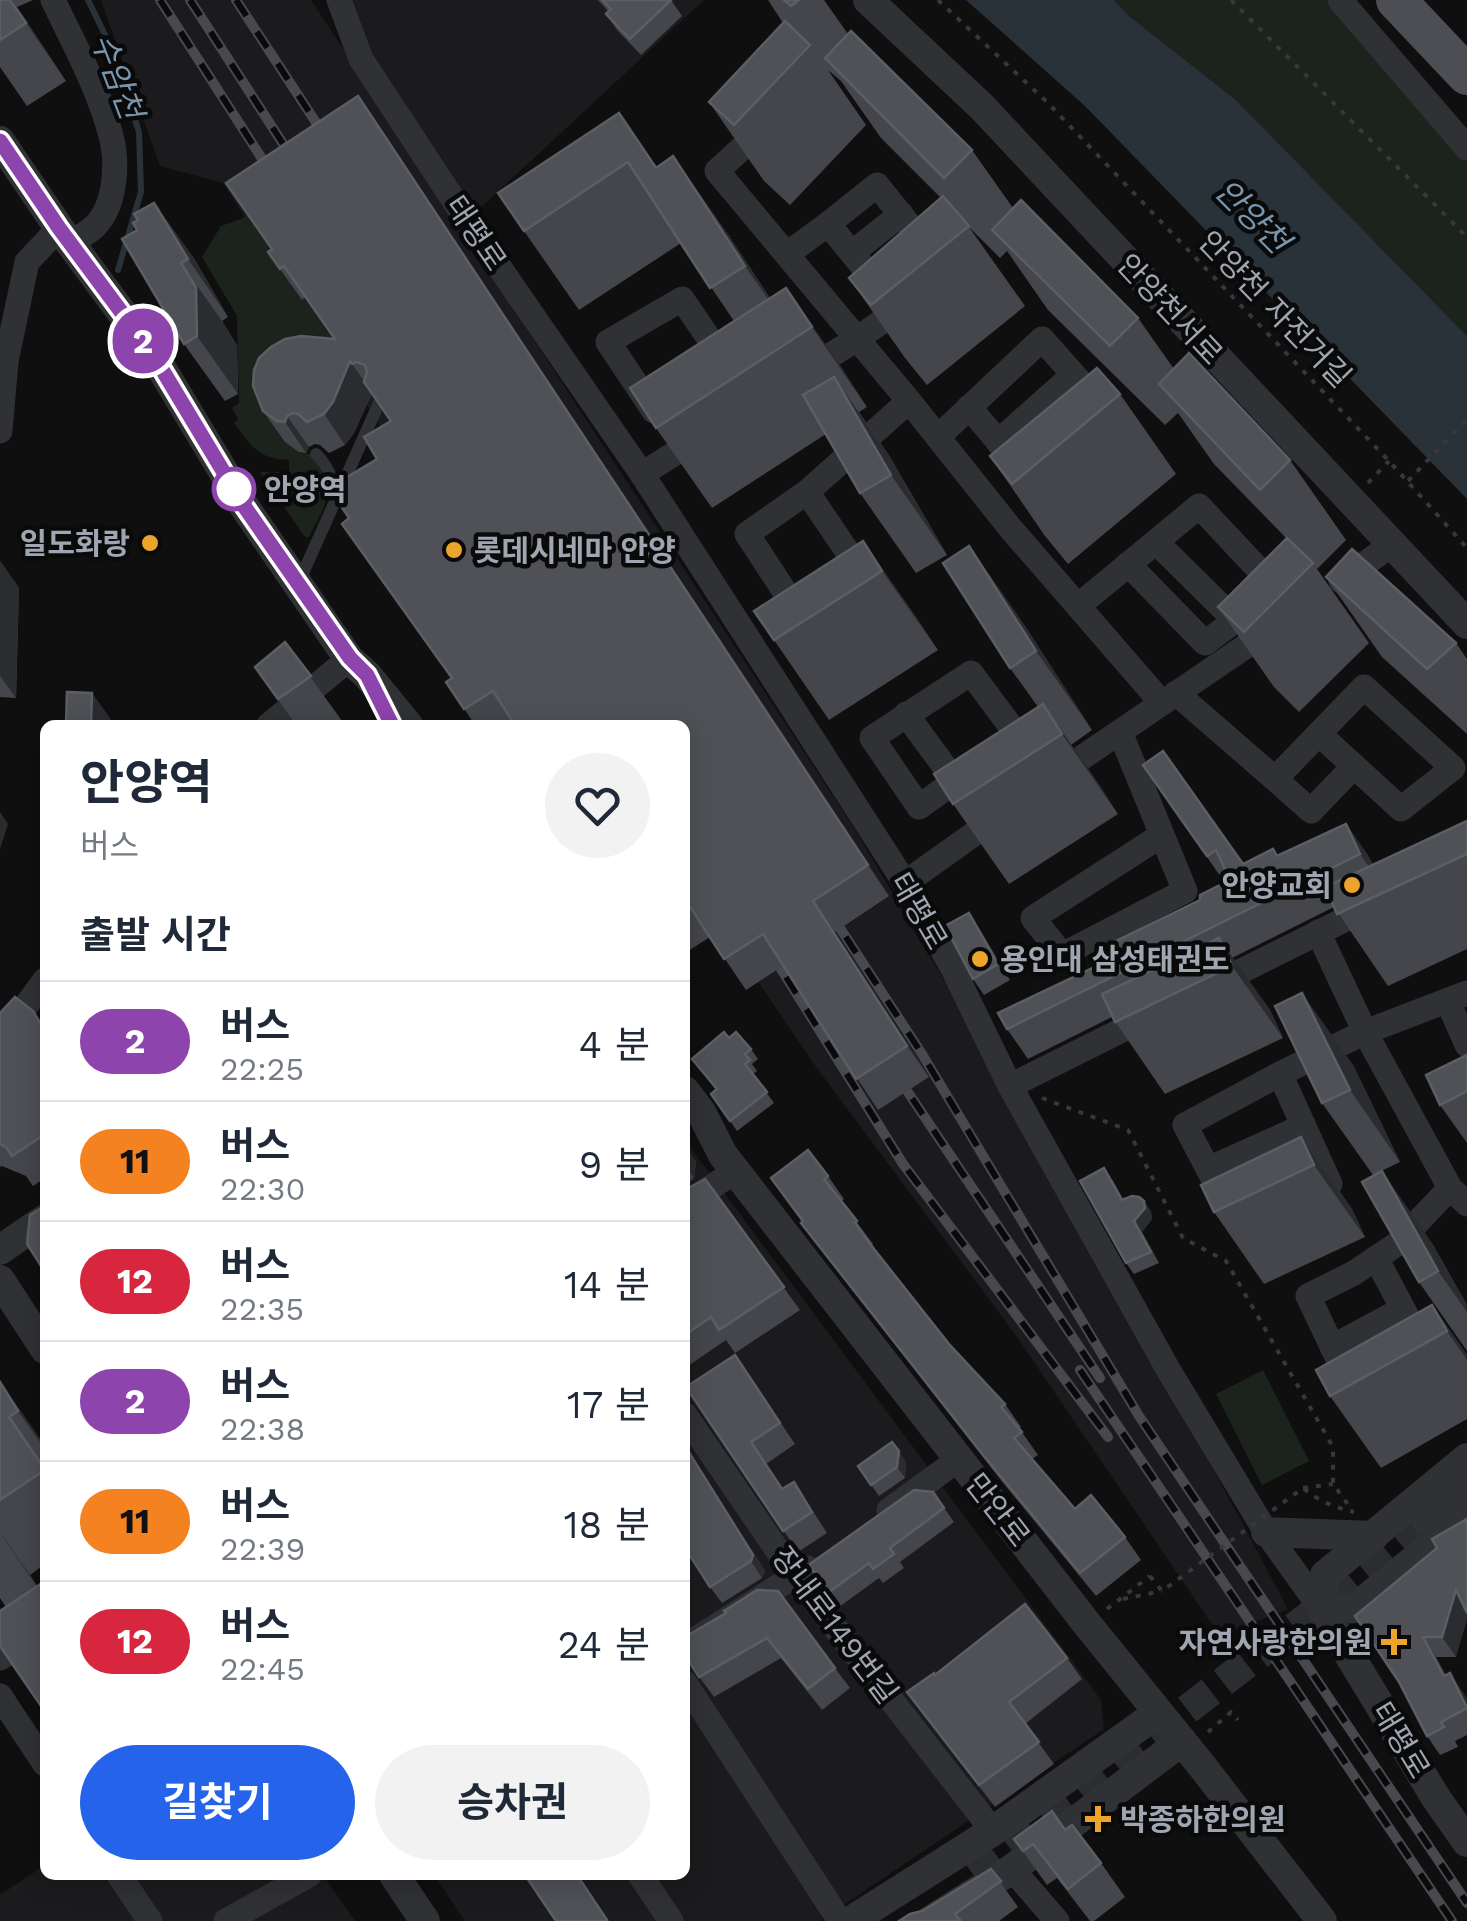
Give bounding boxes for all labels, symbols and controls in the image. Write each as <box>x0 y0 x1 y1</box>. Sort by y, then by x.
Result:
water label: 수암천 <box>83 28 152 127</box>
water label: 안양천 <box>1207 171 1299 263</box>
street label: 태평로 <box>438 189 514 277</box>
street label: 안양천 자전거길 <box>1192 224 1358 394</box>
street label: 안양천서로 <box>1110 247 1230 371</box>
line badge: 2 <box>110 308 176 374</box>
text: 2 <box>133 320 153 362</box>
marker: 안양역 <box>213 468 255 510</box>
place label: 안양역 <box>264 472 347 507</box>
place label: 일도화랑 <box>20 526 130 561</box>
marker: 일도화랑 <box>139 532 161 554</box>
place label: 롯데시네마 안양 <box>474 533 676 568</box>
marker: 롯데시네마 안양 <box>443 539 465 561</box>
button: heart <box>545 753 650 858</box>
text: 안양역 <box>80 754 212 811</box>
text: 버스 <box>80 827 139 865</box>
street label: 태평로 <box>883 866 955 956</box>
place label: 안양교회 <box>1222 868 1332 903</box>
marker: 안양교회 <box>1341 874 1363 896</box>
text: 출발 시간 <box>80 913 231 957</box>
place label: 용인대 삼성태권도 <box>1000 942 1229 977</box>
marker: 용인대 삼성태권도 <box>969 948 991 970</box>
text: 버스 <box>220 1004 290 1048</box>
text: 2 <box>125 1020 145 1062</box>
text: 4 분 <box>579 1023 650 1067</box>
text: 22:25 <box>220 1050 304 1088</box>
text: 버스 <box>220 1124 290 1168</box>
text: 11 <box>120 1140 150 1182</box>
text: 9 분 <box>579 1143 650 1187</box>
text: 22:30 <box>220 1170 305 1208</box>
text: 버스 <box>220 1244 290 1288</box>
text: 12 <box>117 1260 153 1302</box>
text: 14 분 <box>564 1263 650 1307</box>
text: 22:35 <box>220 1290 304 1328</box>
text: 버스 <box>220 1364 290 1408</box>
text: 2 <box>125 1380 145 1422</box>
text: 17 분 <box>567 1383 650 1427</box>
text: 22:38 <box>220 1410 305 1448</box>
street label: 만안로 <box>959 1467 1037 1553</box>
text: 버스 <box>220 1484 290 1528</box>
text: 11 <box>120 1500 150 1542</box>
text: 18 분 <box>564 1503 650 1547</box>
text: 22:39 <box>220 1530 305 1568</box>
street label: 장내로149번길 <box>765 1540 905 1710</box>
text: 버스 <box>220 1604 290 1648</box>
text: 12 <box>117 1620 153 1662</box>
text: 24 분 <box>558 1623 650 1667</box>
place label: 자연사랑한의원 <box>1179 1625 1372 1660</box>
marker: 자연사랑한의원 <box>1381 1629 1407 1655</box>
text: 22:45 <box>220 1650 305 1688</box>
street label: 태평로 <box>1365 1695 1437 1785</box>
button: 길찾기 <box>80 1745 355 1860</box>
button: 승차권 <box>375 1745 650 1860</box>
place label: 박종하한의원 <box>1120 1802 1286 1837</box>
marker: 박종하한의원 <box>1085 1806 1111 1832</box>

